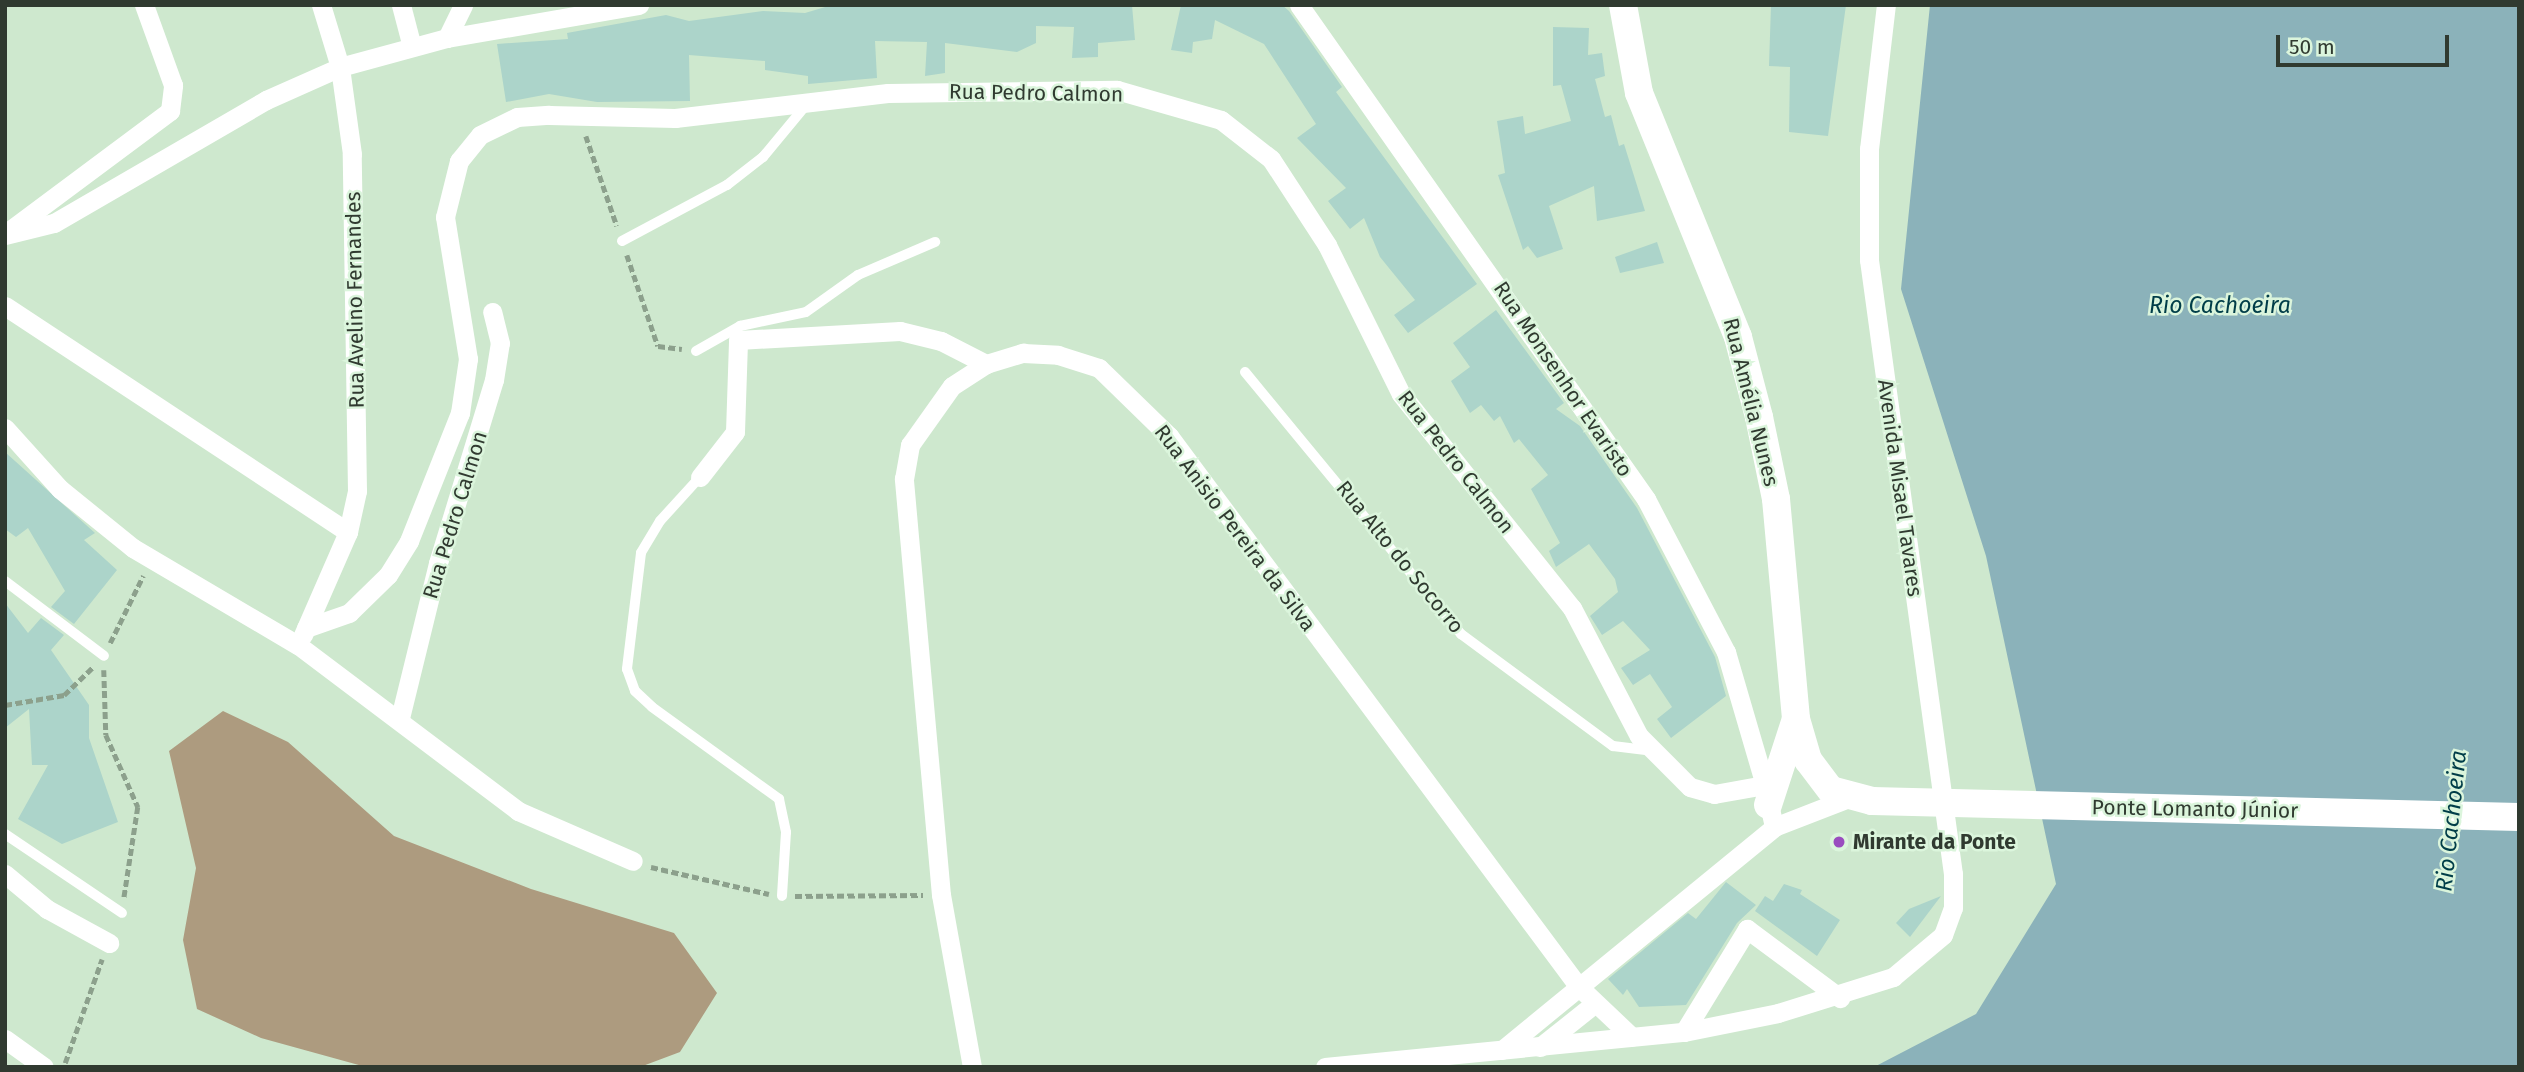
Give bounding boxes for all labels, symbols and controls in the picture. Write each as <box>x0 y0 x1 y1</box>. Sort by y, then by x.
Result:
scale bar <box>2279 21 2452 65</box>
text: 50 m <box>2289 34 2335 60</box>
street label: Rua Pedro Calmon <box>949 79 1123 107</box>
street label: Rua Avelino Fernandes <box>341 191 369 409</box>
street label: Rua Monsenhor Evaristo <box>1488 277 1638 481</box>
water label: Rio Cachoeira <box>2149 291 2291 319</box>
street label: Rua Amélia Nunes <box>1718 315 1784 489</box>
street label: Avenida Misael Tavares <box>1872 378 1928 598</box>
street label: Rua Pedro Calmon <box>1392 386 1520 538</box>
street label: Rua Anisio Pereira da Silva <box>1149 420 1321 636</box>
street label: Rua Pedro Calmon <box>417 428 493 602</box>
street label: Rua Alto do Socorro <box>1331 476 1469 638</box>
water label: Rio Cachoeira <box>2430 749 2472 893</box>
street label: Ponte Lomanto Júnior <box>2091 795 2299 823</box>
place label: Mirante da Ponte <box>1853 829 2016 855</box>
marker: Mirante da Ponte <box>1831 834 1847 850</box>

